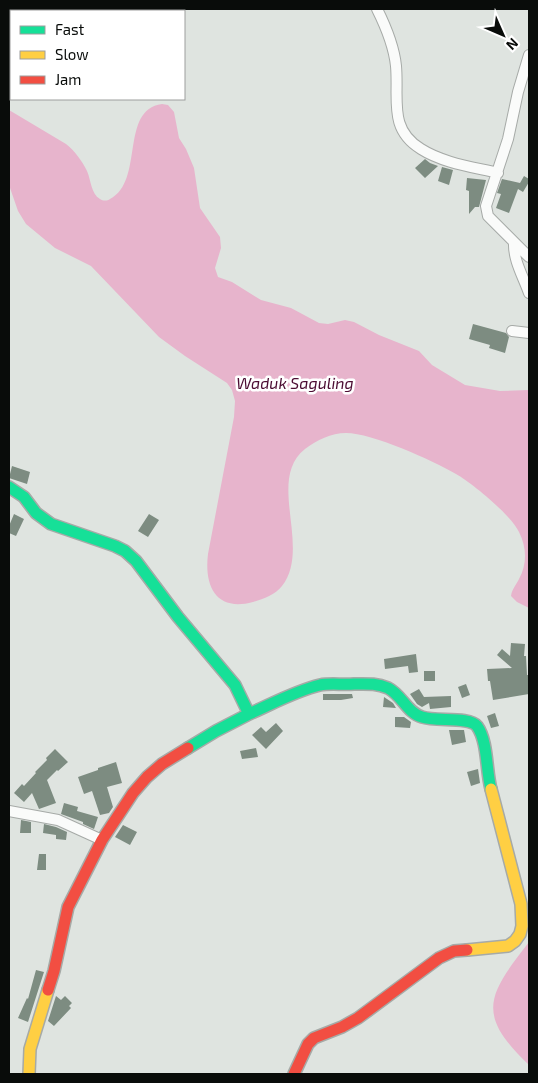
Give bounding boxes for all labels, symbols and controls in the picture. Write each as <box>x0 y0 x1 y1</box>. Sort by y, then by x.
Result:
legend <box>10 10 185 100</box>
north arrow <box>478 10 528 60</box>
text: Fast <box>55 20 85 38</box>
text: N <box>503 35 522 54</box>
text: Slow <box>55 45 89 63</box>
text: Jam <box>55 70 81 88</box>
water label: Waduk Saguling <box>236 373 354 392</box>

